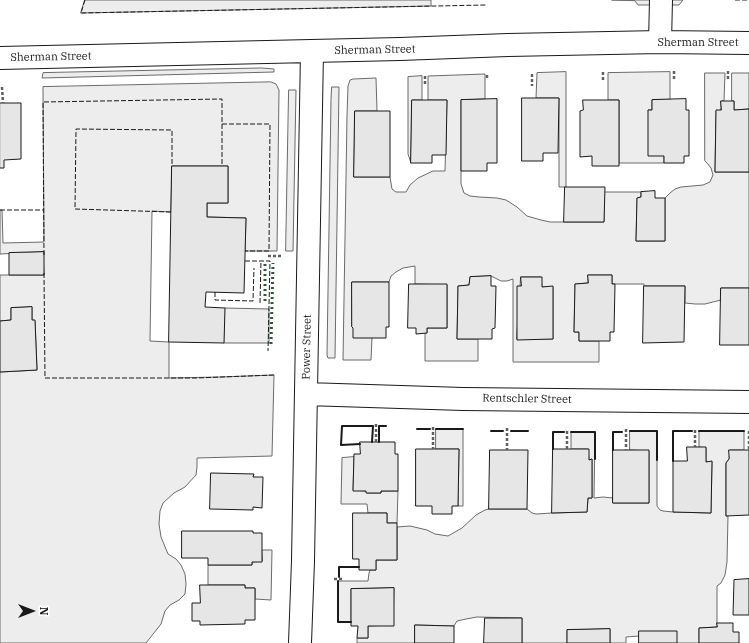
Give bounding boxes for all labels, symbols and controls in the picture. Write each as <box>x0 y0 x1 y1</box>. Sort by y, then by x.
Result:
street label: Sherman Street <box>657 36 739 50</box>
street label: Sherman Street <box>334 43 416 57</box>
street label: Sherman Street <box>10 50 92 64</box>
street label: Power Street <box>300 314 314 380</box>
street label: Rentschler Street <box>482 392 572 406</box>
north arrow <box>12 591 52 631</box>
text: N <box>37 607 51 615</box>

